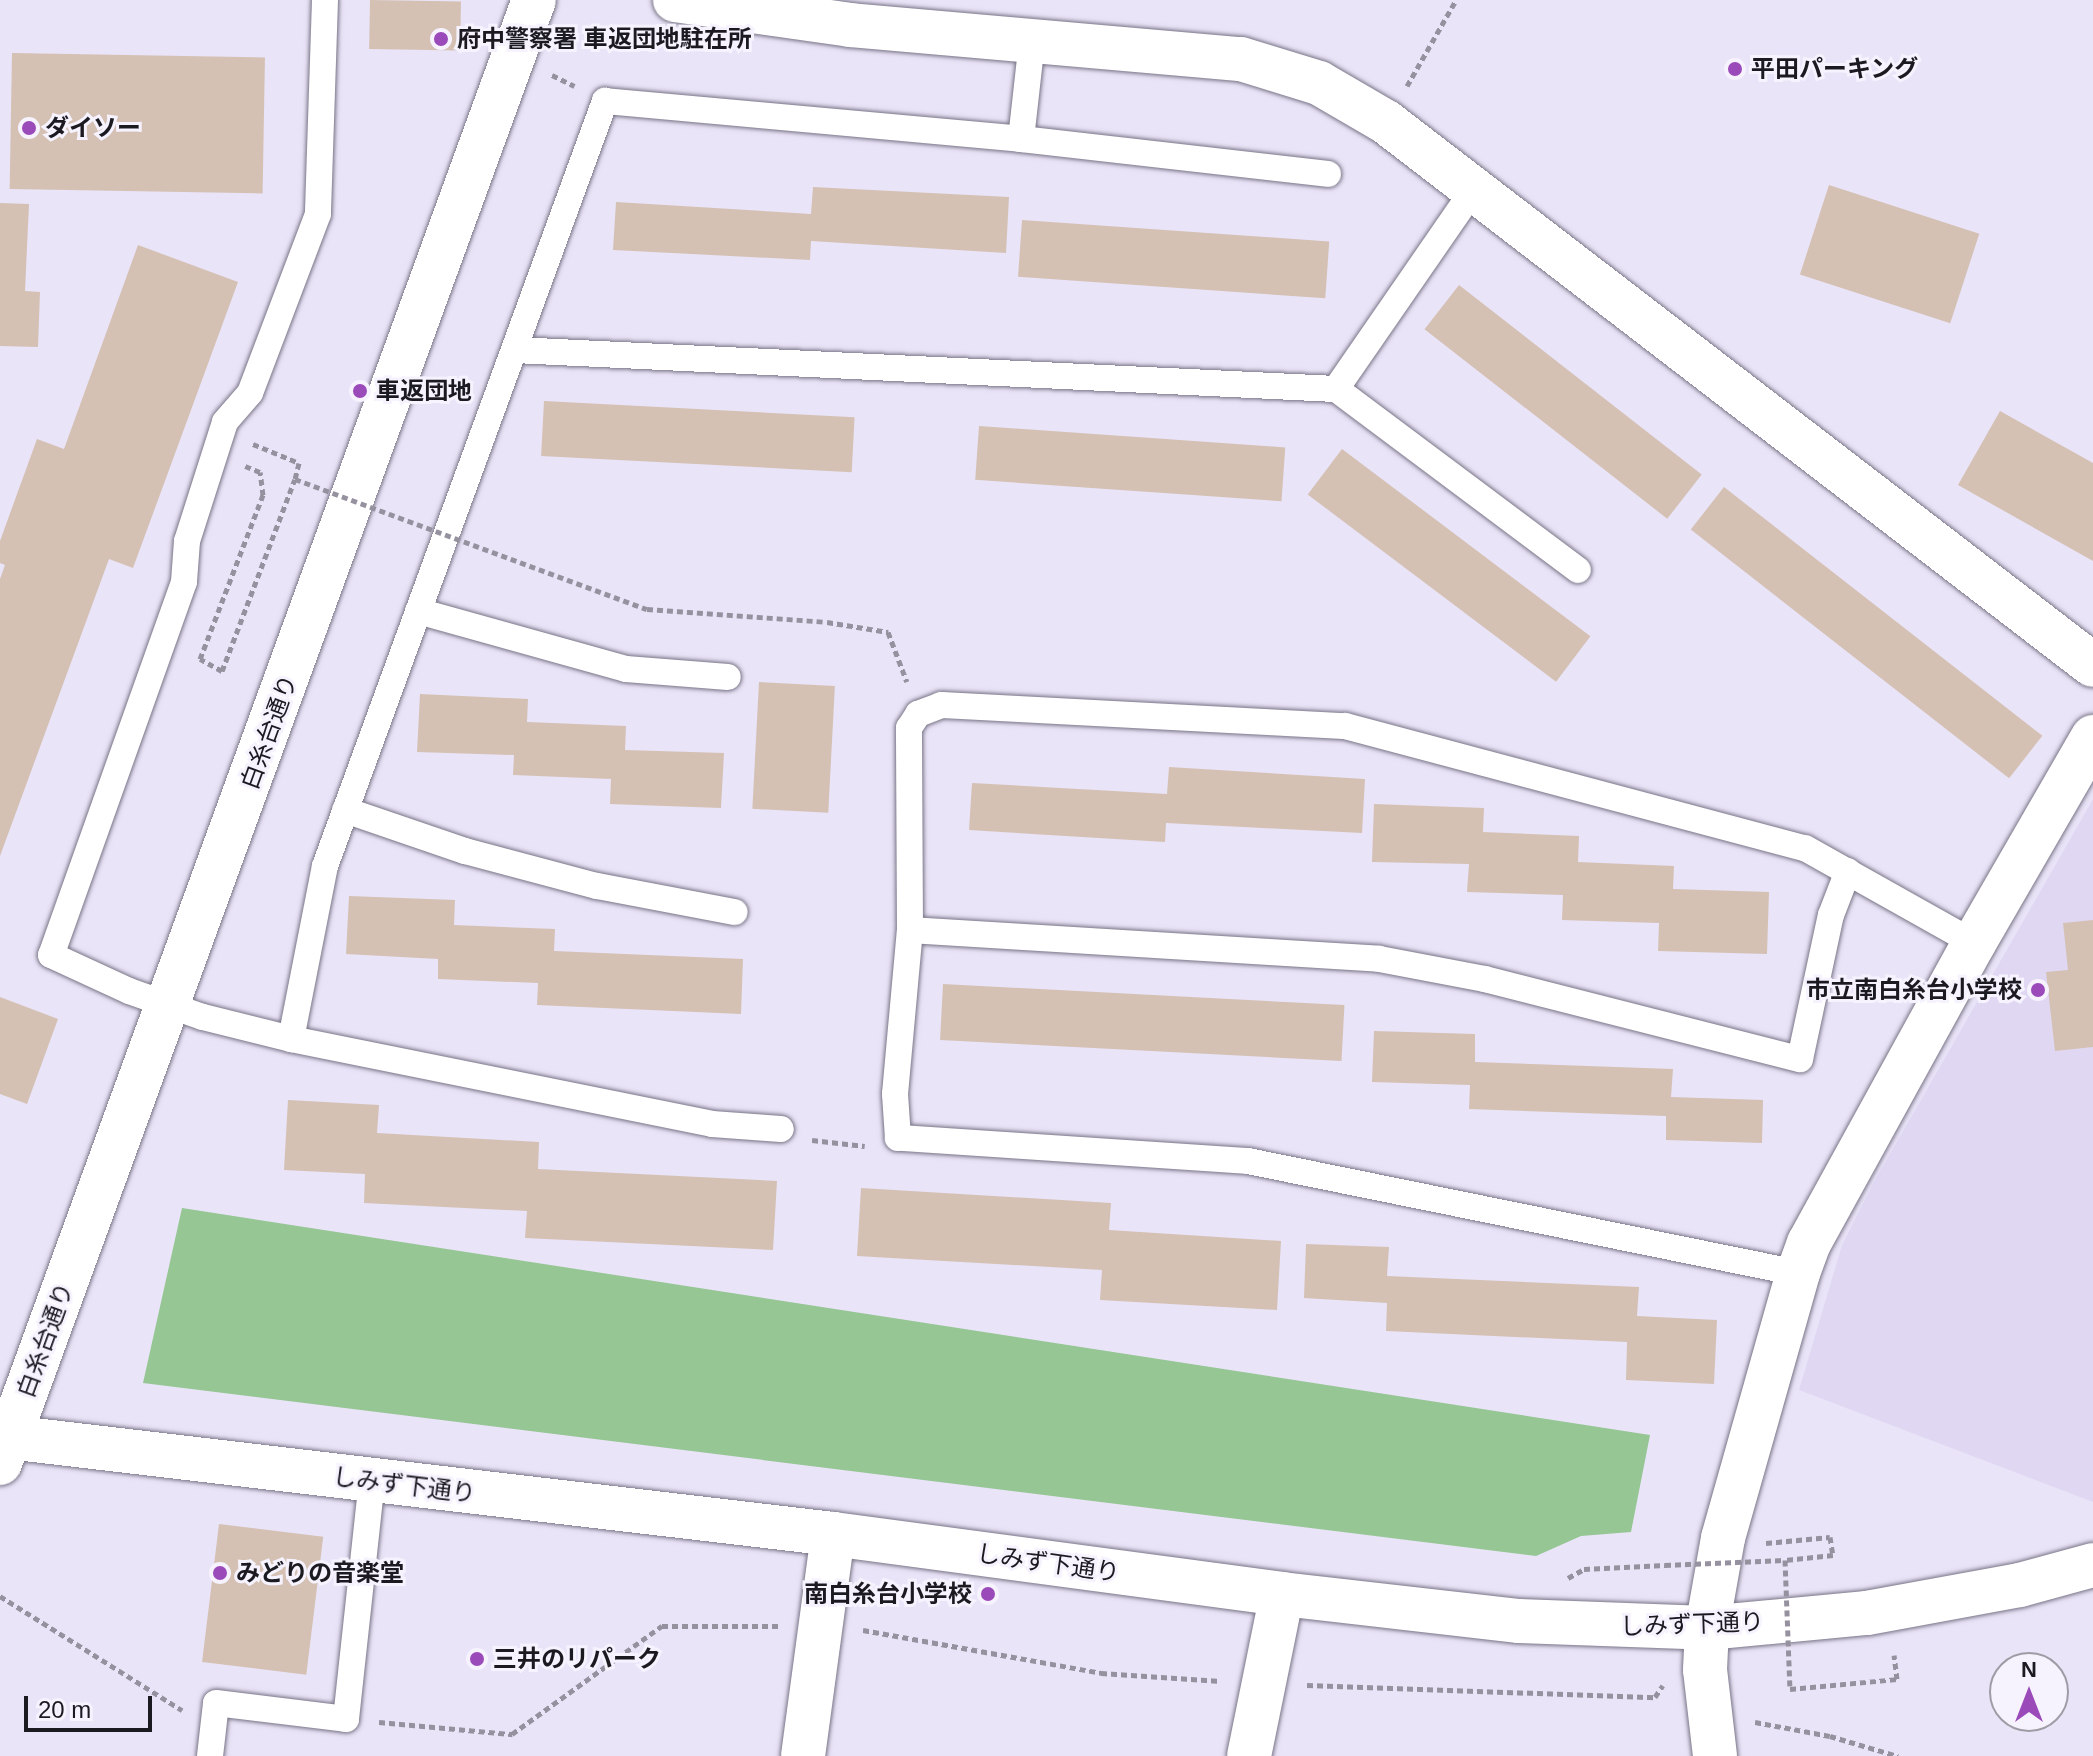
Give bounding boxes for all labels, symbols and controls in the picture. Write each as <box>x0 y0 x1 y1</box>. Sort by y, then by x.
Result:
place label: 府中警察署 車返団地駐在所 <box>457 25 752 53</box>
marker: 府中警察署 車返団地駐在所 <box>432 30 450 48</box>
place label: 平田パーキング <box>1751 55 1919 83</box>
marker: 平田パーキング <box>1726 60 1744 78</box>
place label: ダイソー <box>45 114 141 142</box>
marker: ダイソー <box>20 119 38 137</box>
place label: 車返団地 <box>376 377 472 405</box>
marker: 車返団地 <box>351 382 369 400</box>
street label: 白糸台通り <box>235 671 303 793</box>
place label: 市立南白糸台小学校 <box>1806 976 2022 1004</box>
marker: 市立南白糸台小学校 <box>2029 981 2047 999</box>
street label: 白糸台通り <box>11 1279 79 1401</box>
street label: しみず下通り <box>331 1462 477 1508</box>
street label: しみず下通り <box>975 1539 1121 1587</box>
place label: みどりの音楽堂 <box>236 1559 404 1587</box>
marker: みどりの音楽堂 <box>211 1564 229 1582</box>
place label: 南白糸台小学校 <box>804 1580 972 1608</box>
marker: 南白糸台小学校 <box>979 1585 997 1603</box>
street label: しみず下通り <box>1620 1607 1764 1641</box>
place label: 三井のリパーク <box>493 1645 661 1673</box>
marker: 三井のリパーク <box>468 1650 486 1668</box>
north arrow <box>1989 1652 2069 1732</box>
text: N <box>2021 1657 2037 1682</box>
scale bar <box>28 1680 156 1730</box>
text: 20 m <box>38 1696 91 1723</box>

